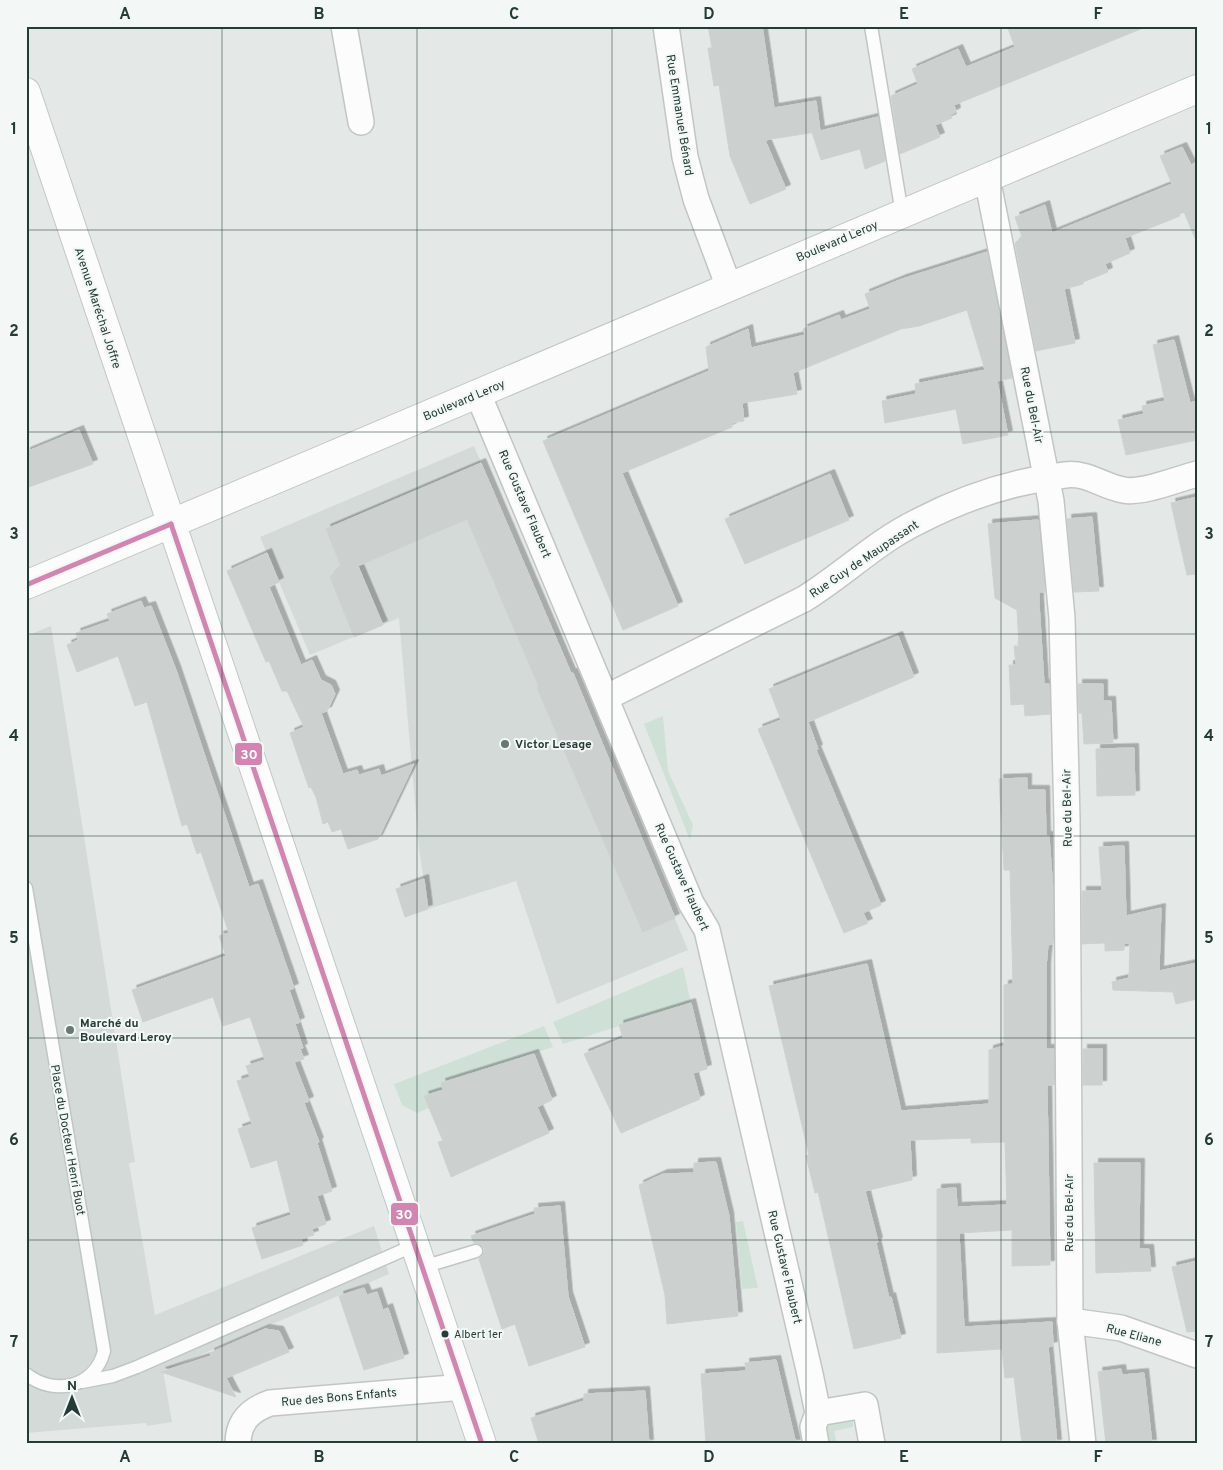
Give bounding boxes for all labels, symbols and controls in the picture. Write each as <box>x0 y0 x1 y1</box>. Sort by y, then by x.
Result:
text: A <box>119 5 131 25</box>
text: B <box>313 5 325 25</box>
text: C <box>509 5 519 25</box>
text: D <box>703 5 715 25</box>
text: E <box>899 5 909 25</box>
text: F <box>1093 5 1103 25</box>
street label: Rue Emmanuel Bénard <box>662 53 697 177</box>
text: 1 <box>11 120 17 140</box>
text: 1 <box>1206 120 1212 140</box>
street label: Boulevard Leroy <box>794 217 881 266</box>
street label: Avenue Maréchal Joffre <box>70 246 124 371</box>
text: 2 <box>9 322 19 342</box>
text: 2 <box>1204 322 1214 342</box>
street label: Rue du Bel-Air <box>1016 365 1046 445</box>
street label: Boulevard Leroy <box>421 376 508 425</box>
street label: Rue Gustave Flaubert <box>494 448 554 561</box>
street label: Rue Guy de Maupassant <box>807 517 922 602</box>
text: 3 <box>9 525 19 545</box>
text: 3 <box>1204 525 1214 545</box>
text: 4 <box>9 727 19 747</box>
text: 4 <box>1204 727 1214 747</box>
place label: Victor Lesage <box>515 737 592 753</box>
marker: Victor Lesage <box>499 738 511 750</box>
line badge: 30 <box>234 742 263 766</box>
text: 30 <box>240 747 258 764</box>
street label: Rue du Bel-Air <box>1059 768 1077 847</box>
street label: Rue Gustave Flaubert <box>650 821 712 934</box>
text: 5 <box>9 929 19 949</box>
text: 5 <box>1204 929 1214 949</box>
place label: Marché du Boulevard Leroy <box>80 1016 172 1046</box>
marker: Marché du Boulevard Leroy <box>64 1024 76 1036</box>
street label: Place du Docteur Henri Buot <box>46 1063 88 1217</box>
text: 6 <box>9 1131 19 1151</box>
text: 6 <box>1204 1131 1214 1151</box>
street label: Rue du Bel-Air <box>1062 1174 1078 1252</box>
line badge: 30 <box>390 1202 419 1226</box>
text: 30 <box>395 1207 413 1224</box>
street label: Rue Gustave Flaubert <box>763 1209 805 1326</box>
street label: Rue Eliane <box>1104 1321 1163 1351</box>
place label: Albert 1er <box>454 1328 503 1342</box>
marker: Albert 1er <box>440 1329 450 1339</box>
text: 7 <box>10 1333 18 1353</box>
text: 7 <box>1205 1333 1213 1353</box>
north arrow <box>48 1372 98 1422</box>
text: N <box>67 1378 77 1395</box>
street label: Rue des Bons Enfants <box>281 1385 398 1411</box>
text: A <box>119 1448 131 1468</box>
text: B <box>313 1448 325 1468</box>
text: C <box>509 1448 519 1468</box>
text: D <box>703 1448 715 1468</box>
text: E <box>899 1448 909 1468</box>
text: F <box>1093 1448 1103 1468</box>

